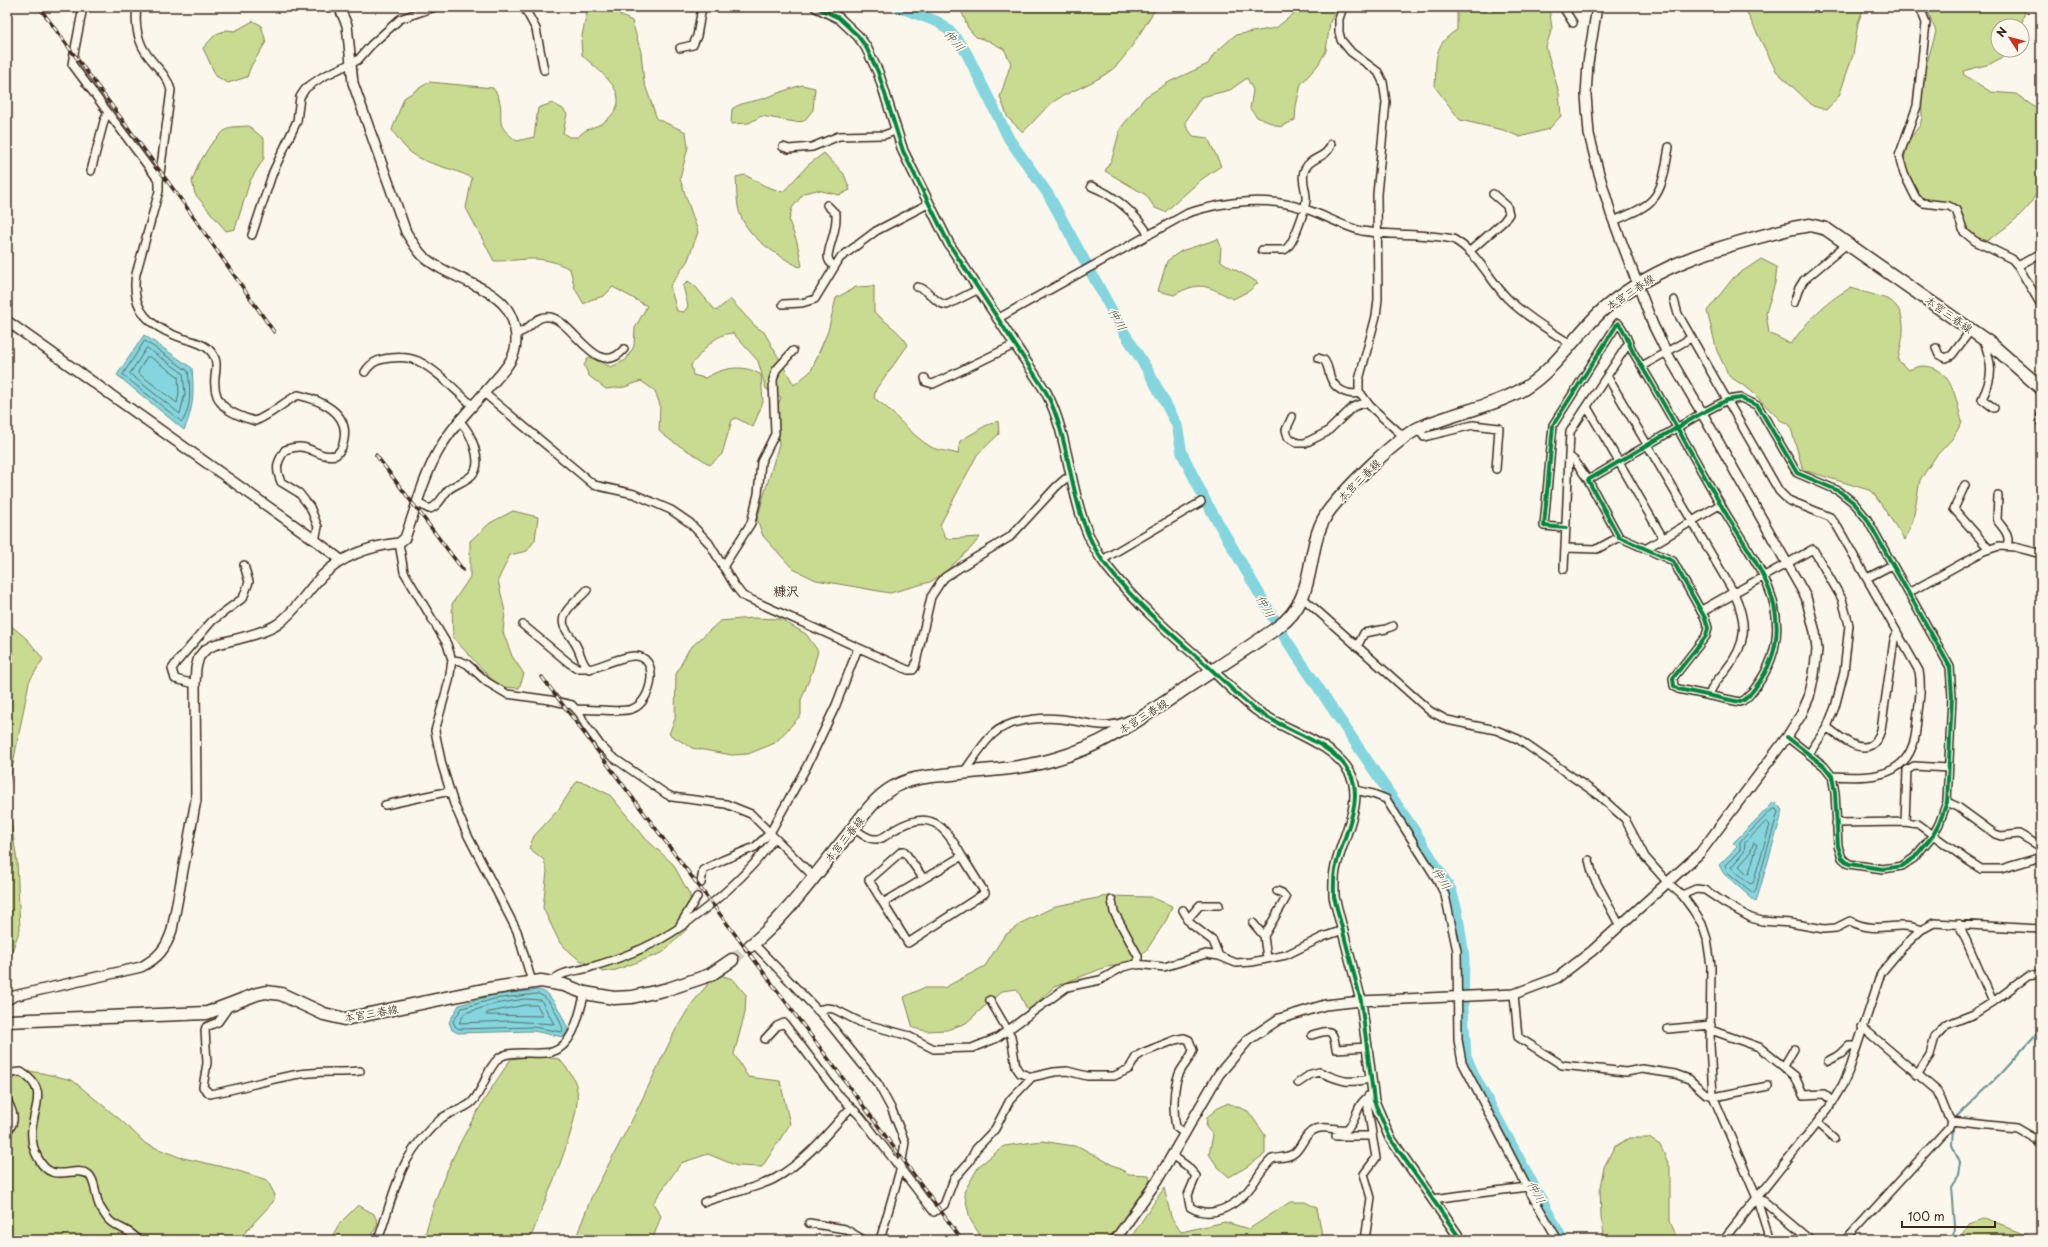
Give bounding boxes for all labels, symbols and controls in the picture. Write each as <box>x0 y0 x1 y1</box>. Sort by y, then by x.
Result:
north arrow <box>1990 18 2030 58</box>
text: N <box>1992 23 2011 40</box>
water label: 仲川 <box>940 25 970 55</box>
street label: 本宮三春線 <box>1602 270 1658 314</box>
street label: 本宮三春線 <box>1922 291 1976 337</box>
water label: 仲川 <box>1104 304 1132 334</box>
street label: 本宮三春線 <box>1334 455 1384 505</box>
district label: 糠沢 <box>773 581 799 600</box>
water label: 仲川 <box>1252 591 1280 621</box>
street label: 本宮三春線 <box>1115 694 1171 738</box>
street label: 本宮三春線 <box>820 812 868 866</box>
water label: 仲川 <box>1428 863 1456 893</box>
street label: 本宮三春線 <box>342 1000 400 1026</box>
water label: 仲川 <box>1523 1177 1551 1207</box>
scale bar <box>1902 1203 1995 1229</box>
text: 100 m <box>1908 1207 1945 1225</box>

